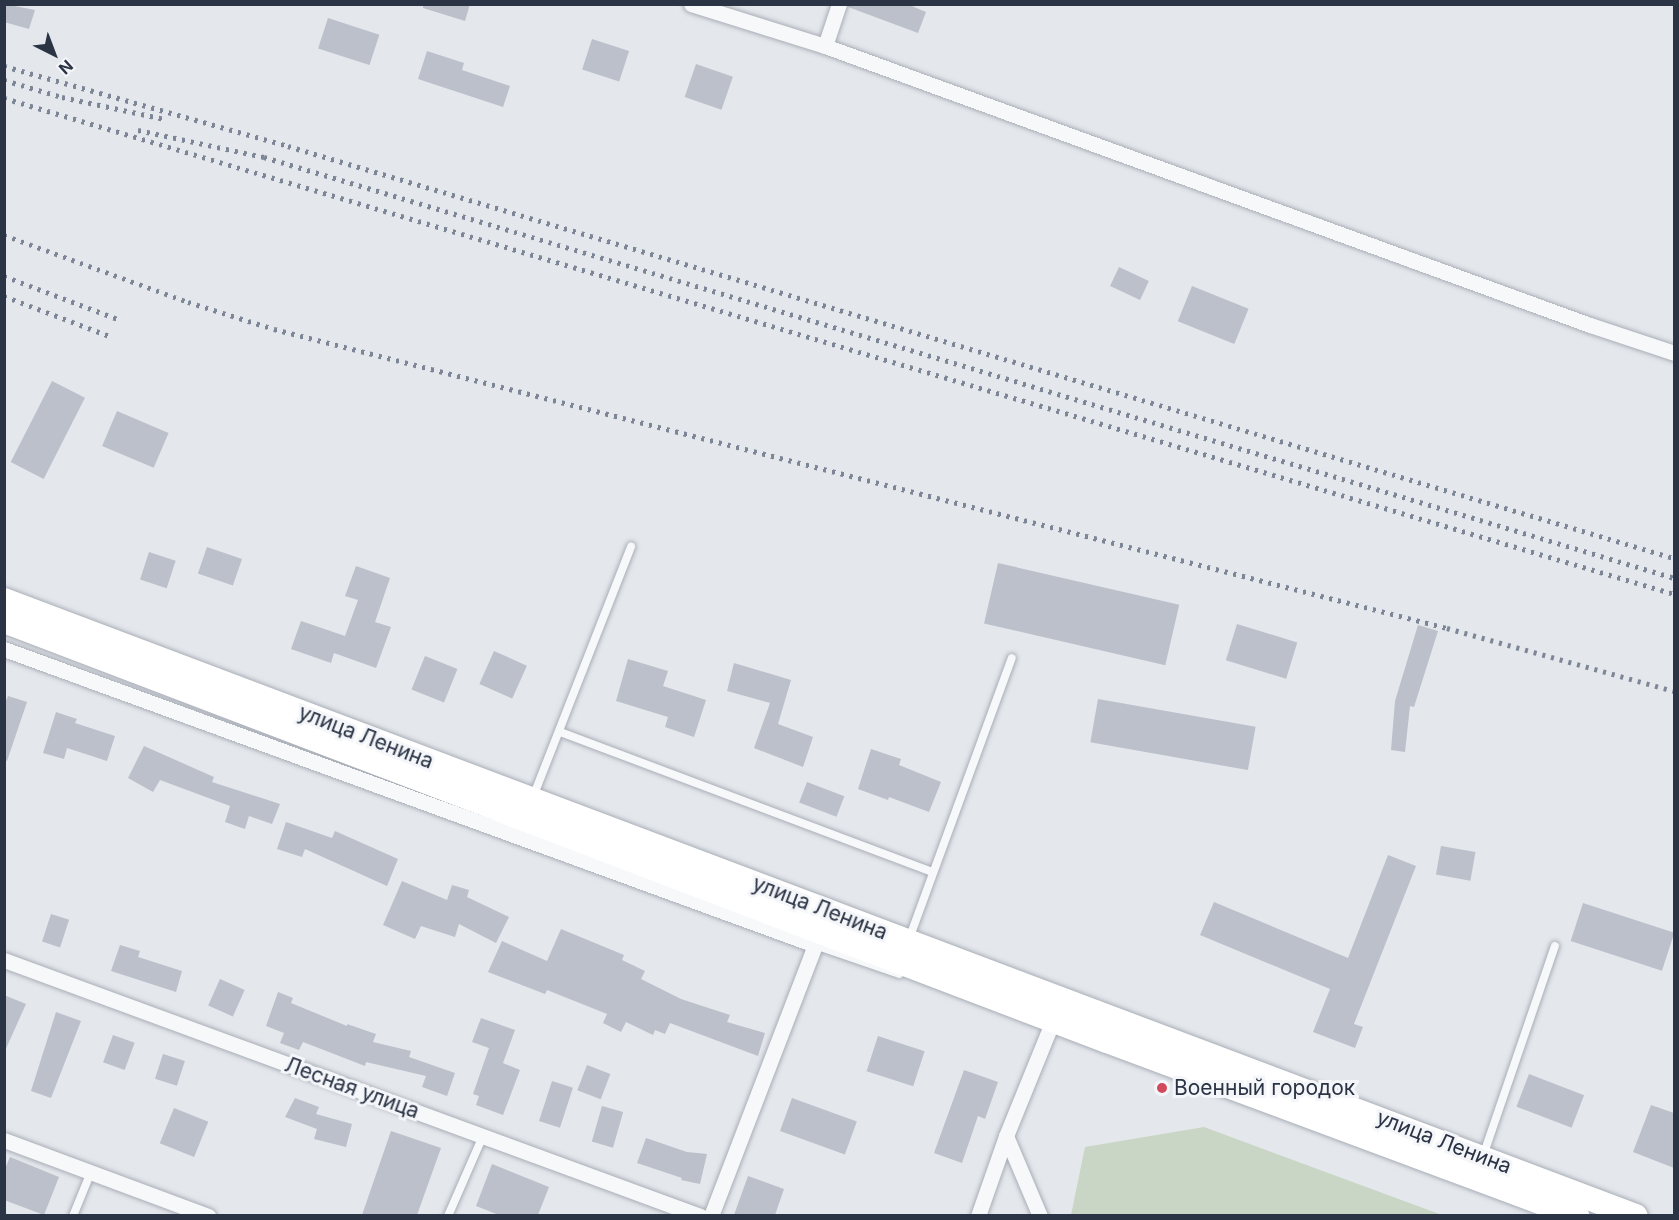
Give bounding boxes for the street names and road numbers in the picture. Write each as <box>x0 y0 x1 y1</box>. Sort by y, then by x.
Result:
street label: улица Ленина <box>295 700 437 774</box>
street label: улица Ленина <box>749 871 891 945</box>
street label: Лесная улица <box>281 1052 423 1124</box>
street label: улица Ленина <box>1373 1105 1515 1179</box>

